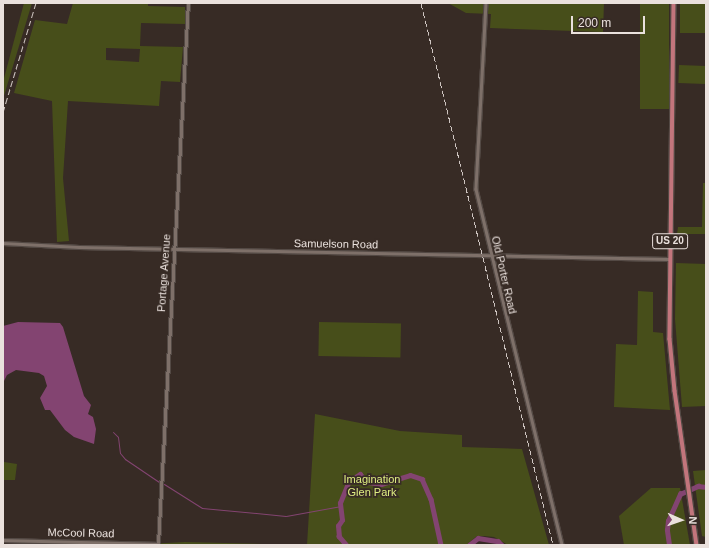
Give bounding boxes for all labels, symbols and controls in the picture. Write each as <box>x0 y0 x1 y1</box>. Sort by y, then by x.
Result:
scale bar <box>573 8 647 34</box>
text: 200 m <box>578 16 611 30</box>
street label: Portage Avenue <box>155 233 173 313</box>
road number: US 20 <box>652 233 688 249</box>
street label: Old Porter Road <box>489 235 519 315</box>
street label: Samuelson Road <box>294 237 378 251</box>
park label: Imagination Glen Park <box>344 473 400 499</box>
north arrow <box>661 500 701 540</box>
text: N <box>687 516 699 525</box>
street label: McCool Road <box>48 526 114 540</box>

